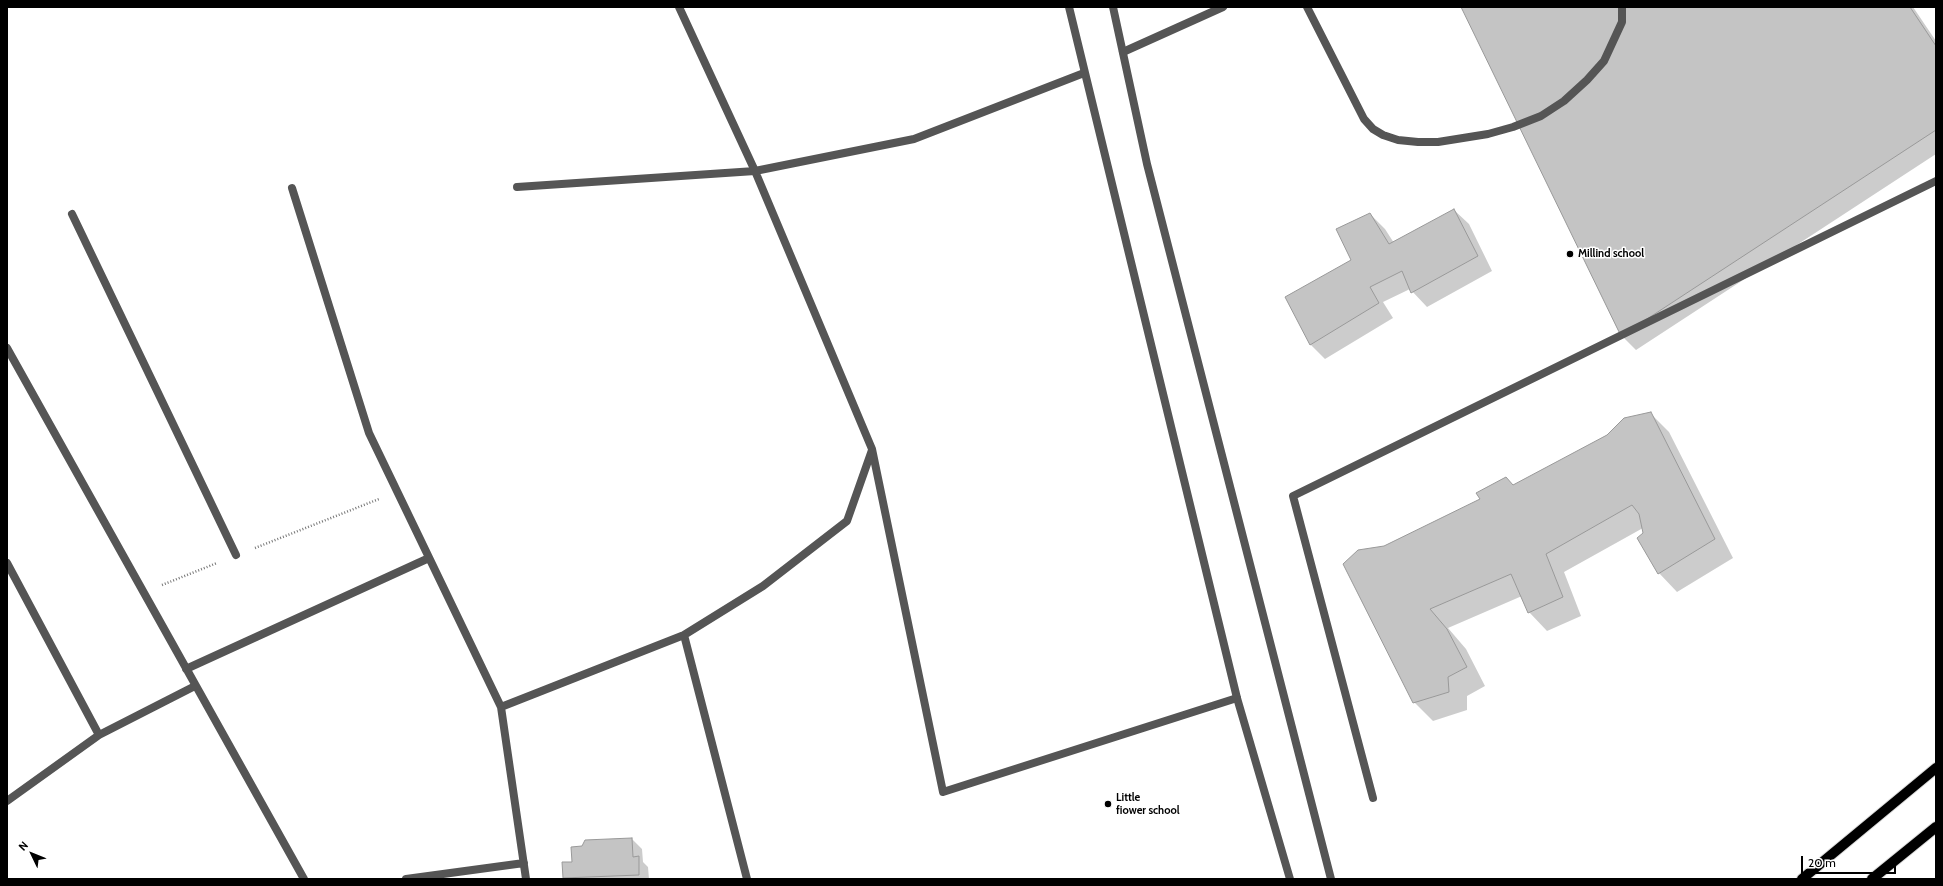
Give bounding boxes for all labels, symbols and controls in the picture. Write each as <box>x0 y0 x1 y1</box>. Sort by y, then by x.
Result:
place label: Millind school <box>1578 247 1644 261</box>
marker: Millind school <box>1565 249 1575 259</box>
place label: Little fiower school <box>1116 791 1180 817</box>
marker: Little fiower school <box>1103 799 1113 809</box>
north arrow <box>12 834 52 874</box>
text: N <box>15 838 31 853</box>
scale bar <box>1803 848 1898 874</box>
text: 20 m <box>1808 855 1836 870</box>

